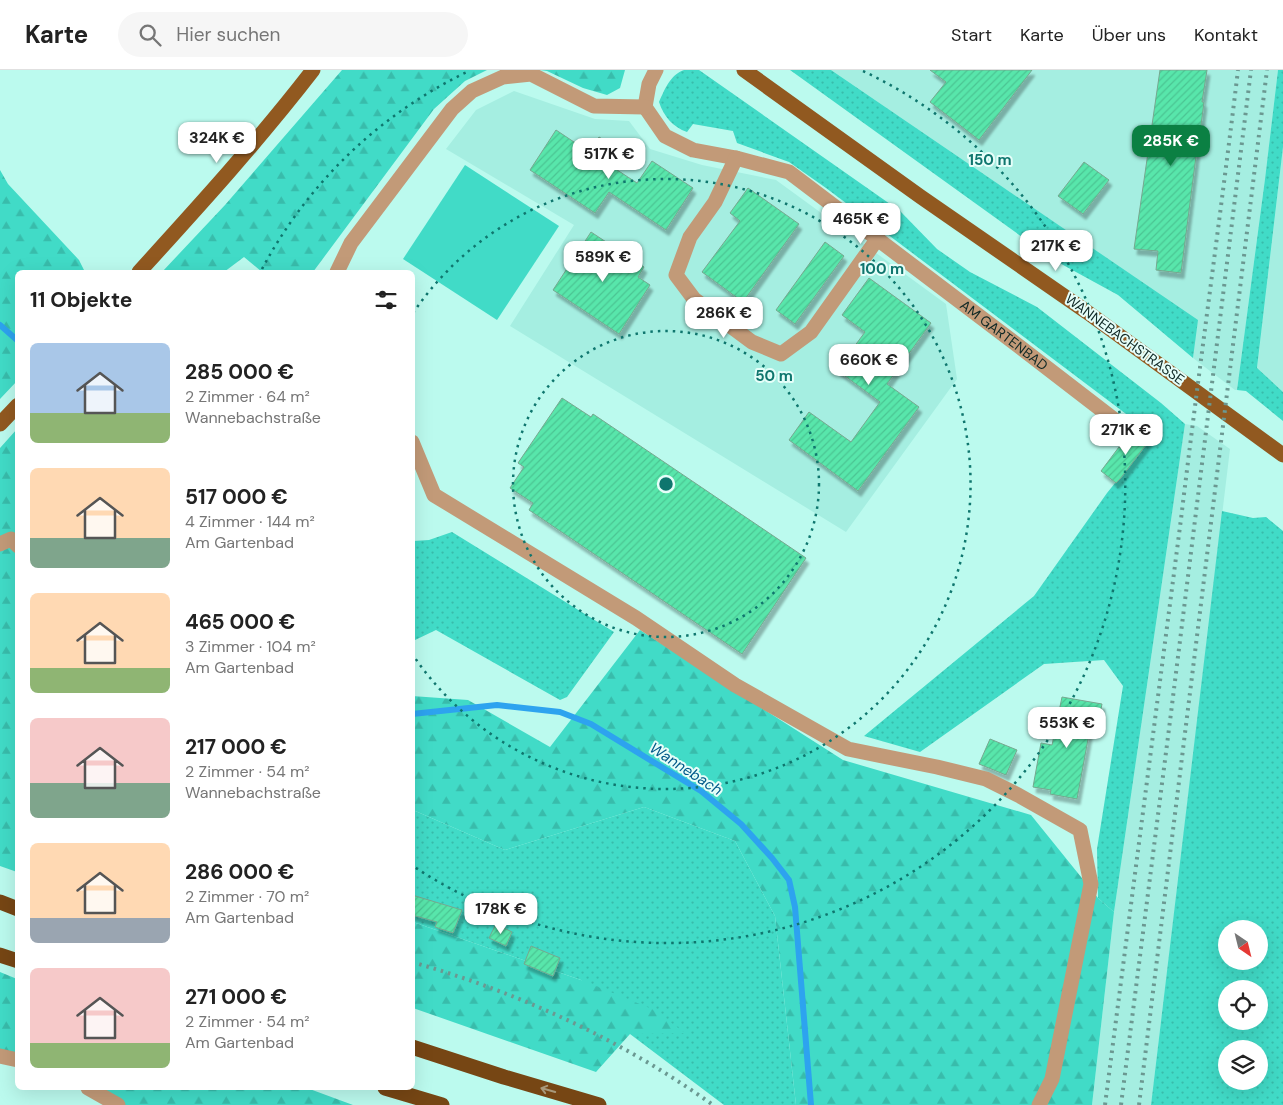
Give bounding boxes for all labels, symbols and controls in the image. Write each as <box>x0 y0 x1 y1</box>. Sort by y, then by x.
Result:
search box <box>118 12 468 57</box>
text: Karte <box>25 19 88 50</box>
icon: search <box>136 21 164 49</box>
text: Hier suchen <box>176 22 281 47</box>
text: Start <box>951 23 992 47</box>
text: Karte <box>1020 23 1064 47</box>
text: Über uns <box>1092 23 1166 47</box>
text: Kontakt <box>1194 23 1258 47</box>
pin: 324K € <box>176 122 258 164</box>
pin: 285K € <box>1130 124 1212 167</box>
text: 324K € <box>189 127 245 148</box>
text: 285K € <box>1143 130 1199 151</box>
pin: 517K € <box>568 138 650 180</box>
text: 517K € <box>583 143 635 164</box>
text: 150 m <box>969 150 1012 170</box>
pin: 465K € <box>820 202 902 245</box>
text: 465K € <box>832 208 890 229</box>
pin: 217K € <box>1015 230 1097 272</box>
text: 217K € <box>1031 235 1081 256</box>
pin: 589K € <box>562 240 644 283</box>
text: 589K € <box>575 246 631 267</box>
text: 100 m <box>860 259 904 279</box>
text: 11 Objekte <box>30 286 132 314</box>
icon: filters <box>372 286 400 314</box>
street label: WANNEBACHSTRASSE <box>1062 290 1188 388</box>
pin: 286K € <box>683 296 765 339</box>
street label: AM GARTENBAD <box>957 296 1052 374</box>
text: 286K € <box>696 302 752 323</box>
pin: 660K € <box>828 344 910 386</box>
text: 660K € <box>840 349 898 370</box>
text: 285 000 € <box>185 358 294 386</box>
icon: home <box>70 363 130 423</box>
text: 50 m <box>755 366 793 386</box>
text: 2 Zimmer · 64 m² <box>185 386 310 407</box>
text: Wannebachstraße <box>185 407 321 428</box>
pin: 271K € <box>1085 414 1167 456</box>
text: 271K € <box>1101 419 1151 440</box>
centre of rings <box>657 475 675 493</box>
text: 517 000 € <box>185 483 288 511</box>
icon: home <box>70 488 130 548</box>
text: 4 Zimmer · 144 m² <box>185 511 315 532</box>
text: Am Gartenbad <box>185 532 294 553</box>
text: 465 000 € <box>185 608 295 636</box>
icon: home <box>70 613 130 673</box>
text: 3 Zimmer · 104 m² <box>185 636 316 657</box>
text: Am Gartenbad <box>185 657 294 678</box>
pin: 553K € <box>1026 706 1108 749</box>
text: 553K € <box>1039 712 1095 733</box>
text: 217 000 € <box>185 733 287 761</box>
icon: home <box>70 738 130 798</box>
water label: Wannebach <box>646 738 727 800</box>
text: 2 Zimmer · 54 m² <box>185 761 309 782</box>
text: Wannebachstraße <box>185 782 321 803</box>
text: 286 000 € <box>185 858 294 886</box>
icon: home <box>70 863 130 923</box>
text: 2 Zimmer · 70 m² <box>185 886 309 907</box>
pin: 178K € <box>460 892 542 935</box>
text: 178K € <box>475 898 527 919</box>
text: Am Gartenbad <box>185 907 294 928</box>
north arrow <box>1218 920 1268 970</box>
map controls <box>1218 920 1268 1090</box>
button: locate <box>1218 980 1268 1030</box>
text: 271 000 € <box>185 983 287 1011</box>
icon: home <box>70 988 130 1048</box>
text: 2 Zimmer · 54 m² <box>185 1011 309 1032</box>
text: Am Gartenbad <box>185 1032 294 1053</box>
button: layers <box>1218 1040 1268 1090</box>
one-way arrow <box>541 1085 557 1095</box>

